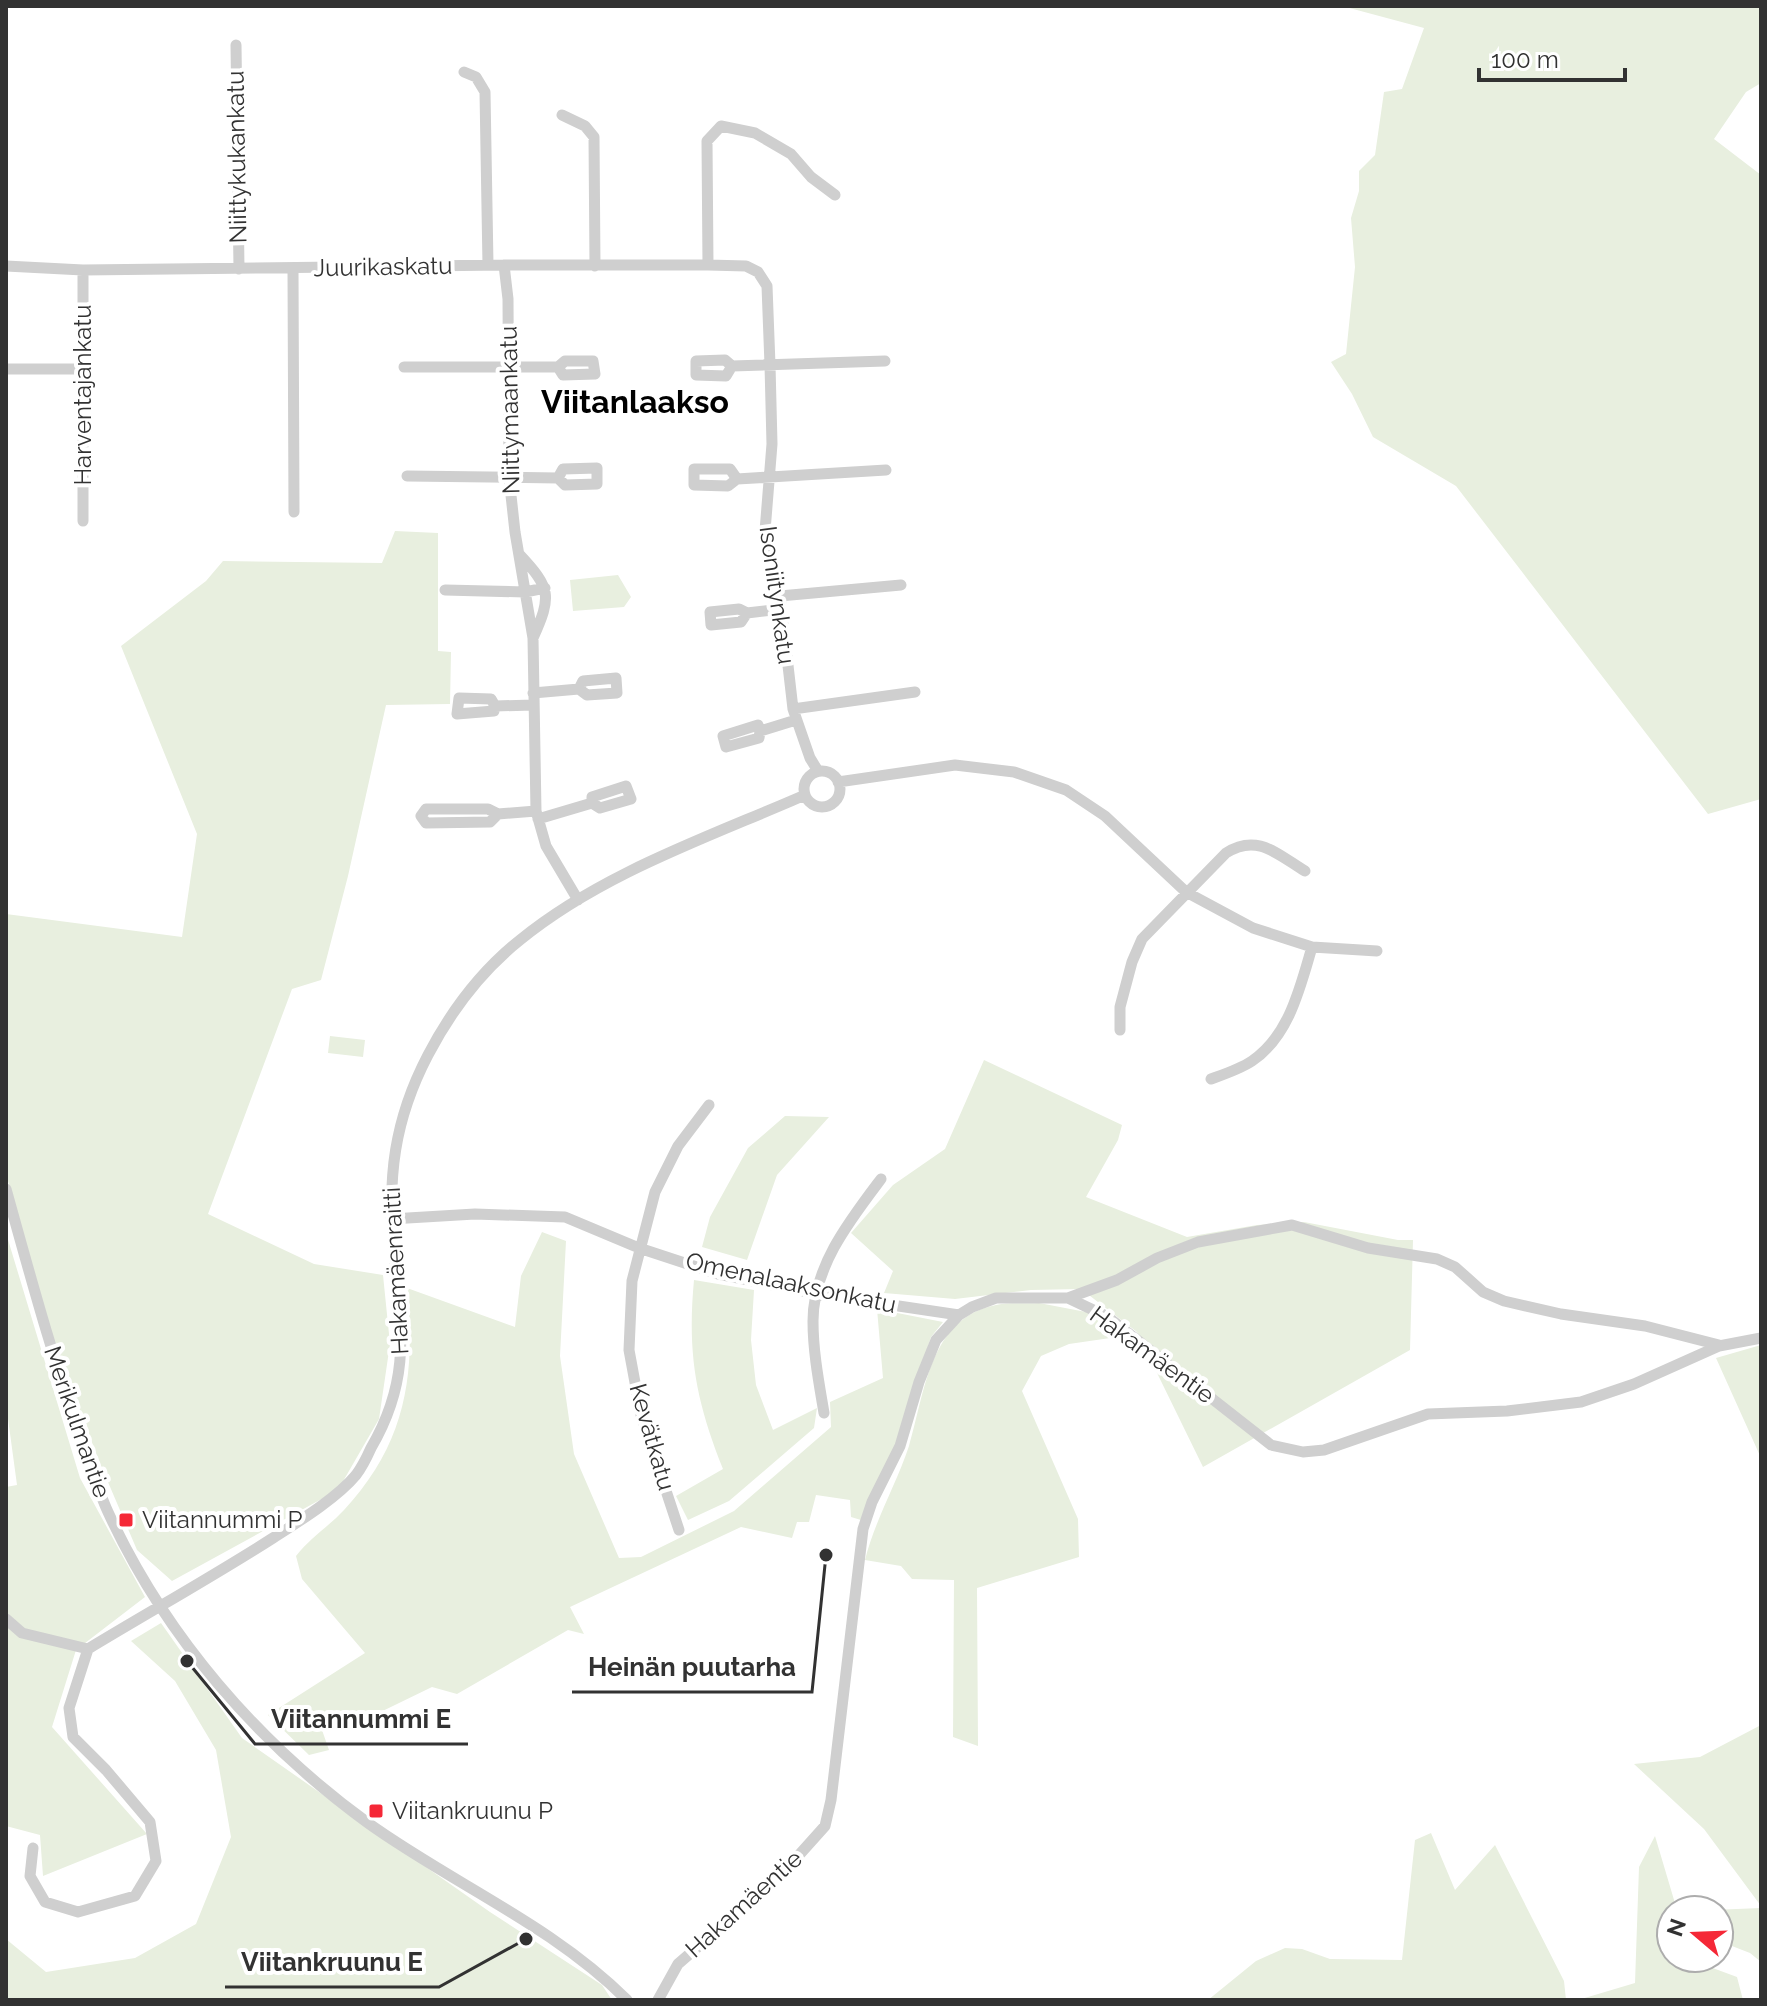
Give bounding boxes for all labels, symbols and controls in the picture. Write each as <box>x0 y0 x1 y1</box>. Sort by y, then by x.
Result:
scale bar <box>1479 32 1625 82</box>
text: 100 m <box>1491 45 1559 74</box>
street label: Niittykukankatu <box>220 70 253 244</box>
street label: Juurikaskatu <box>313 251 453 282</box>
street label: Harventajankatu <box>68 305 97 485</box>
street label: Niittymaankatu <box>494 326 525 494</box>
district label: Viitanlaakso <box>541 383 729 420</box>
street label: Isoniitynkatu <box>753 524 802 666</box>
street label: Hakamäenraitti <box>377 1187 414 1355</box>
street label: Omenalaaksonkatu <box>683 1246 899 1319</box>
street label: Hakamäentie <box>1084 1300 1220 1409</box>
street label: Merikulmantie <box>38 1342 117 1501</box>
street label: Kevätkatu <box>623 1380 682 1494</box>
place label: Viitannummi P <box>142 1505 303 1534</box>
marker: Viitannummi P <box>117 1511 135 1529</box>
callout: Heinän puutarha <box>572 1642 812 1692</box>
text: Heinän puutarha <box>588 1652 796 1682</box>
callout: Viitannummi E <box>255 1694 468 1744</box>
text: Viitannummi E <box>271 1704 451 1734</box>
place label: Viitankruunu P <box>392 1796 553 1825</box>
marker: Viitankruunu P <box>367 1802 385 1820</box>
street label: Hakamäentie <box>679 1844 808 1964</box>
north arrow <box>1655 1894 1735 1974</box>
text: N <box>1661 1915 1691 1940</box>
callout: Viitankruunu E <box>225 1937 439 1987</box>
text: Viitankruunu E <box>241 1947 423 1977</box>

